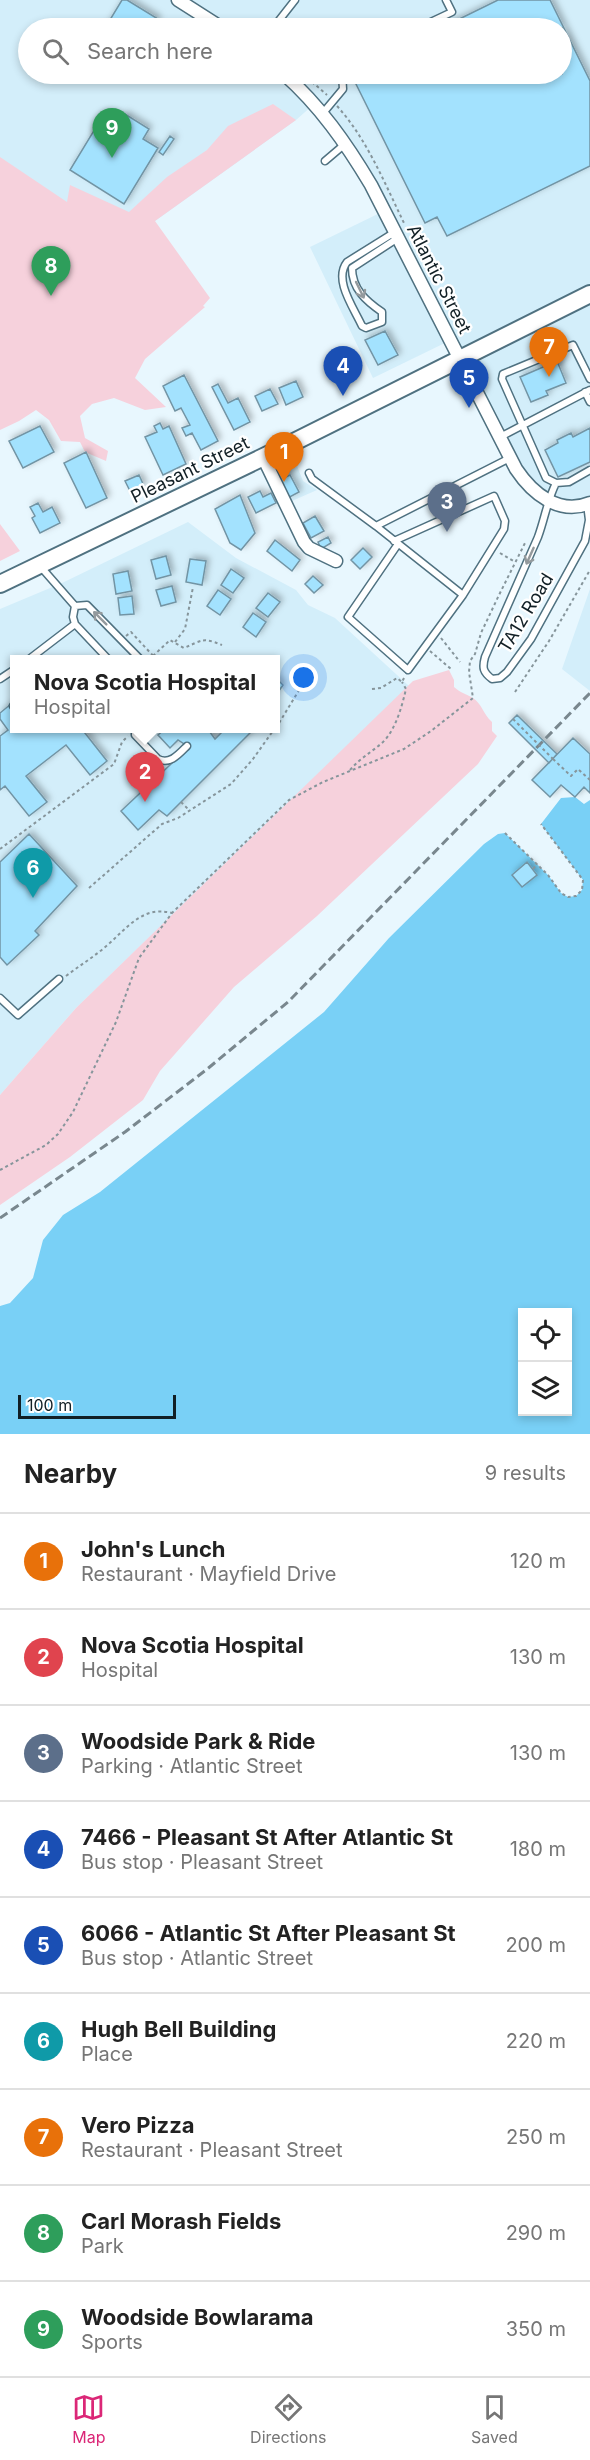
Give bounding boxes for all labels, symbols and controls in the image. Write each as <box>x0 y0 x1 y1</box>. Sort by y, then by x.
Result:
search box <box>18 18 572 84</box>
icon: search <box>39 35 72 68</box>
text: Search here <box>87 38 213 64</box>
pin: 9 <box>92 108 132 158</box>
street label: Atlantic Street <box>403 221 476 337</box>
pin: 8 <box>32 246 70 296</box>
one-way arrow <box>354 281 366 299</box>
pin: 7 <box>530 328 568 377</box>
pin: 4 <box>324 346 362 396</box>
pin: 5 <box>450 358 488 408</box>
street label: Pleasant Street <box>127 432 252 507</box>
pin: 1 <box>264 432 304 482</box>
pin: 3 <box>428 482 466 532</box>
one-way arrow <box>523 547 535 565</box>
street label: TA12 Road <box>494 569 557 656</box>
one-way arrow <box>93 610 108 625</box>
popup <box>10 655 280 733</box>
your location <box>289 663 318 692</box>
text: Nova Scotia Hospital <box>34 669 256 695</box>
text: Hospital <box>34 695 111 719</box>
pin: 2 <box>126 752 164 802</box>
pin: 6 <box>14 848 52 898</box>
map controls <box>518 1308 572 1416</box>
button: locate <box>518 1308 572 1362</box>
button: layers <box>518 1362 572 1416</box>
scale bar <box>18 1392 176 1420</box>
text: 100 m <box>27 1395 72 1415</box>
text: Nearby <box>24 1458 117 1489</box>
text: 9 results <box>485 1461 566 1485</box>
text: John's Lunch <box>81 1536 226 1562</box>
text: 1 <box>39 1549 48 1573</box>
text: 120 m <box>510 1549 566 1573</box>
text: Restaurant · Mayfield Drive <box>81 1562 336 1586</box>
text: Nova Scotia Hospital <box>81 1632 304 1658</box>
text: 2 <box>37 1645 50 1669</box>
text: 130 m <box>510 1645 566 1669</box>
text: Hospital <box>81 1658 158 1682</box>
text: Woodside Park & Ride <box>81 1728 315 1754</box>
text: 3 <box>37 1741 50 1765</box>
text: 130 m <box>510 1741 566 1765</box>
text: Parking · Atlantic Street <box>81 1754 302 1778</box>
text: 7466 - Pleasant St After Atlantic St <box>81 1824 453 1850</box>
text: 4 <box>37 1837 50 1861</box>
text: 180 m <box>510 1837 566 1861</box>
text: Bus stop · Pleasant Street <box>81 1850 323 1874</box>
text: 6066 - Atlantic St After Pleasant St <box>81 1920 456 1946</box>
text: 5 <box>37 1933 50 1957</box>
text: 200 m <box>505 1933 566 1957</box>
text: Bus stop · Atlantic Street <box>81 1946 313 1970</box>
text: Hugh Bell Building <box>81 2016 276 2042</box>
text: 6 <box>37 2029 50 2053</box>
text: 220 m <box>506 2029 566 2053</box>
text: Place <box>81 2042 133 2066</box>
text: Vero Pizza <box>81 2112 195 2138</box>
text: 7 <box>38 2125 49 2149</box>
text: 250 m <box>506 2125 566 2149</box>
text: Restaurant · Pleasant Street <box>81 2138 343 2162</box>
text: Carl Morash Fields <box>81 2208 281 2234</box>
text: 8 <box>37 2221 50 2245</box>
text: 290 m <box>506 2221 566 2245</box>
text: Park <box>81 2234 124 2258</box>
text: Woodside Bowlarama <box>81 2304 314 2330</box>
text: 9 <box>37 2317 50 2341</box>
text: 350 m <box>506 2317 566 2341</box>
text: Sports <box>81 2330 143 2354</box>
tab: Map <box>72 2391 106 2447</box>
tab: Directions <box>250 2391 326 2447</box>
tab: Saved <box>471 2391 518 2447</box>

